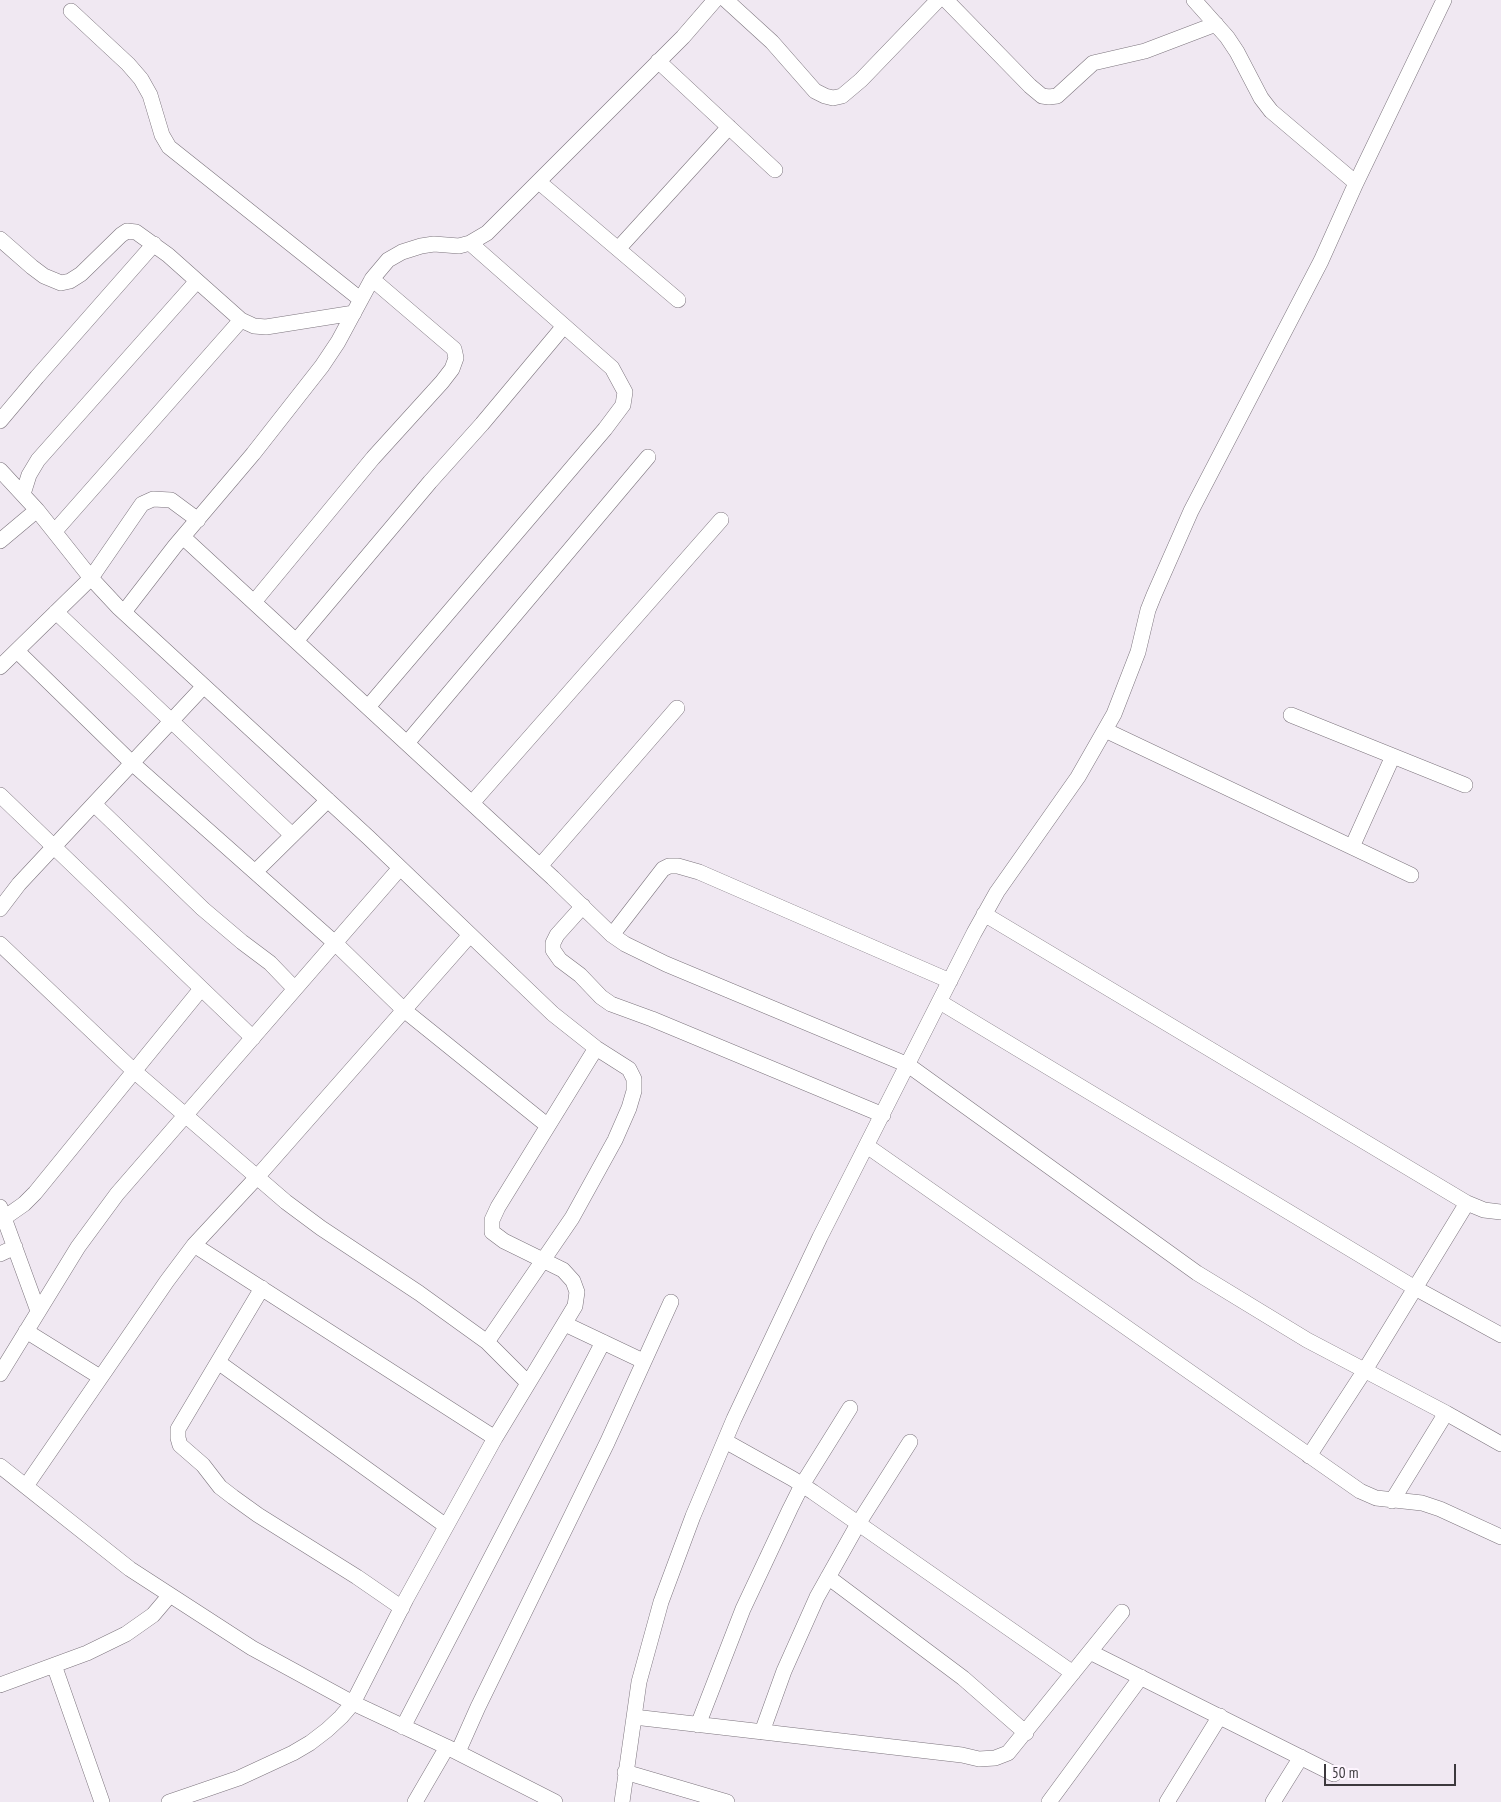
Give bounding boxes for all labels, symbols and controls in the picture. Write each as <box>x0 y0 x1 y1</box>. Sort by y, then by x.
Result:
scale bar <box>1326 1754 1458 1786</box>
text: 50 m <box>1332 1763 1358 1782</box>

